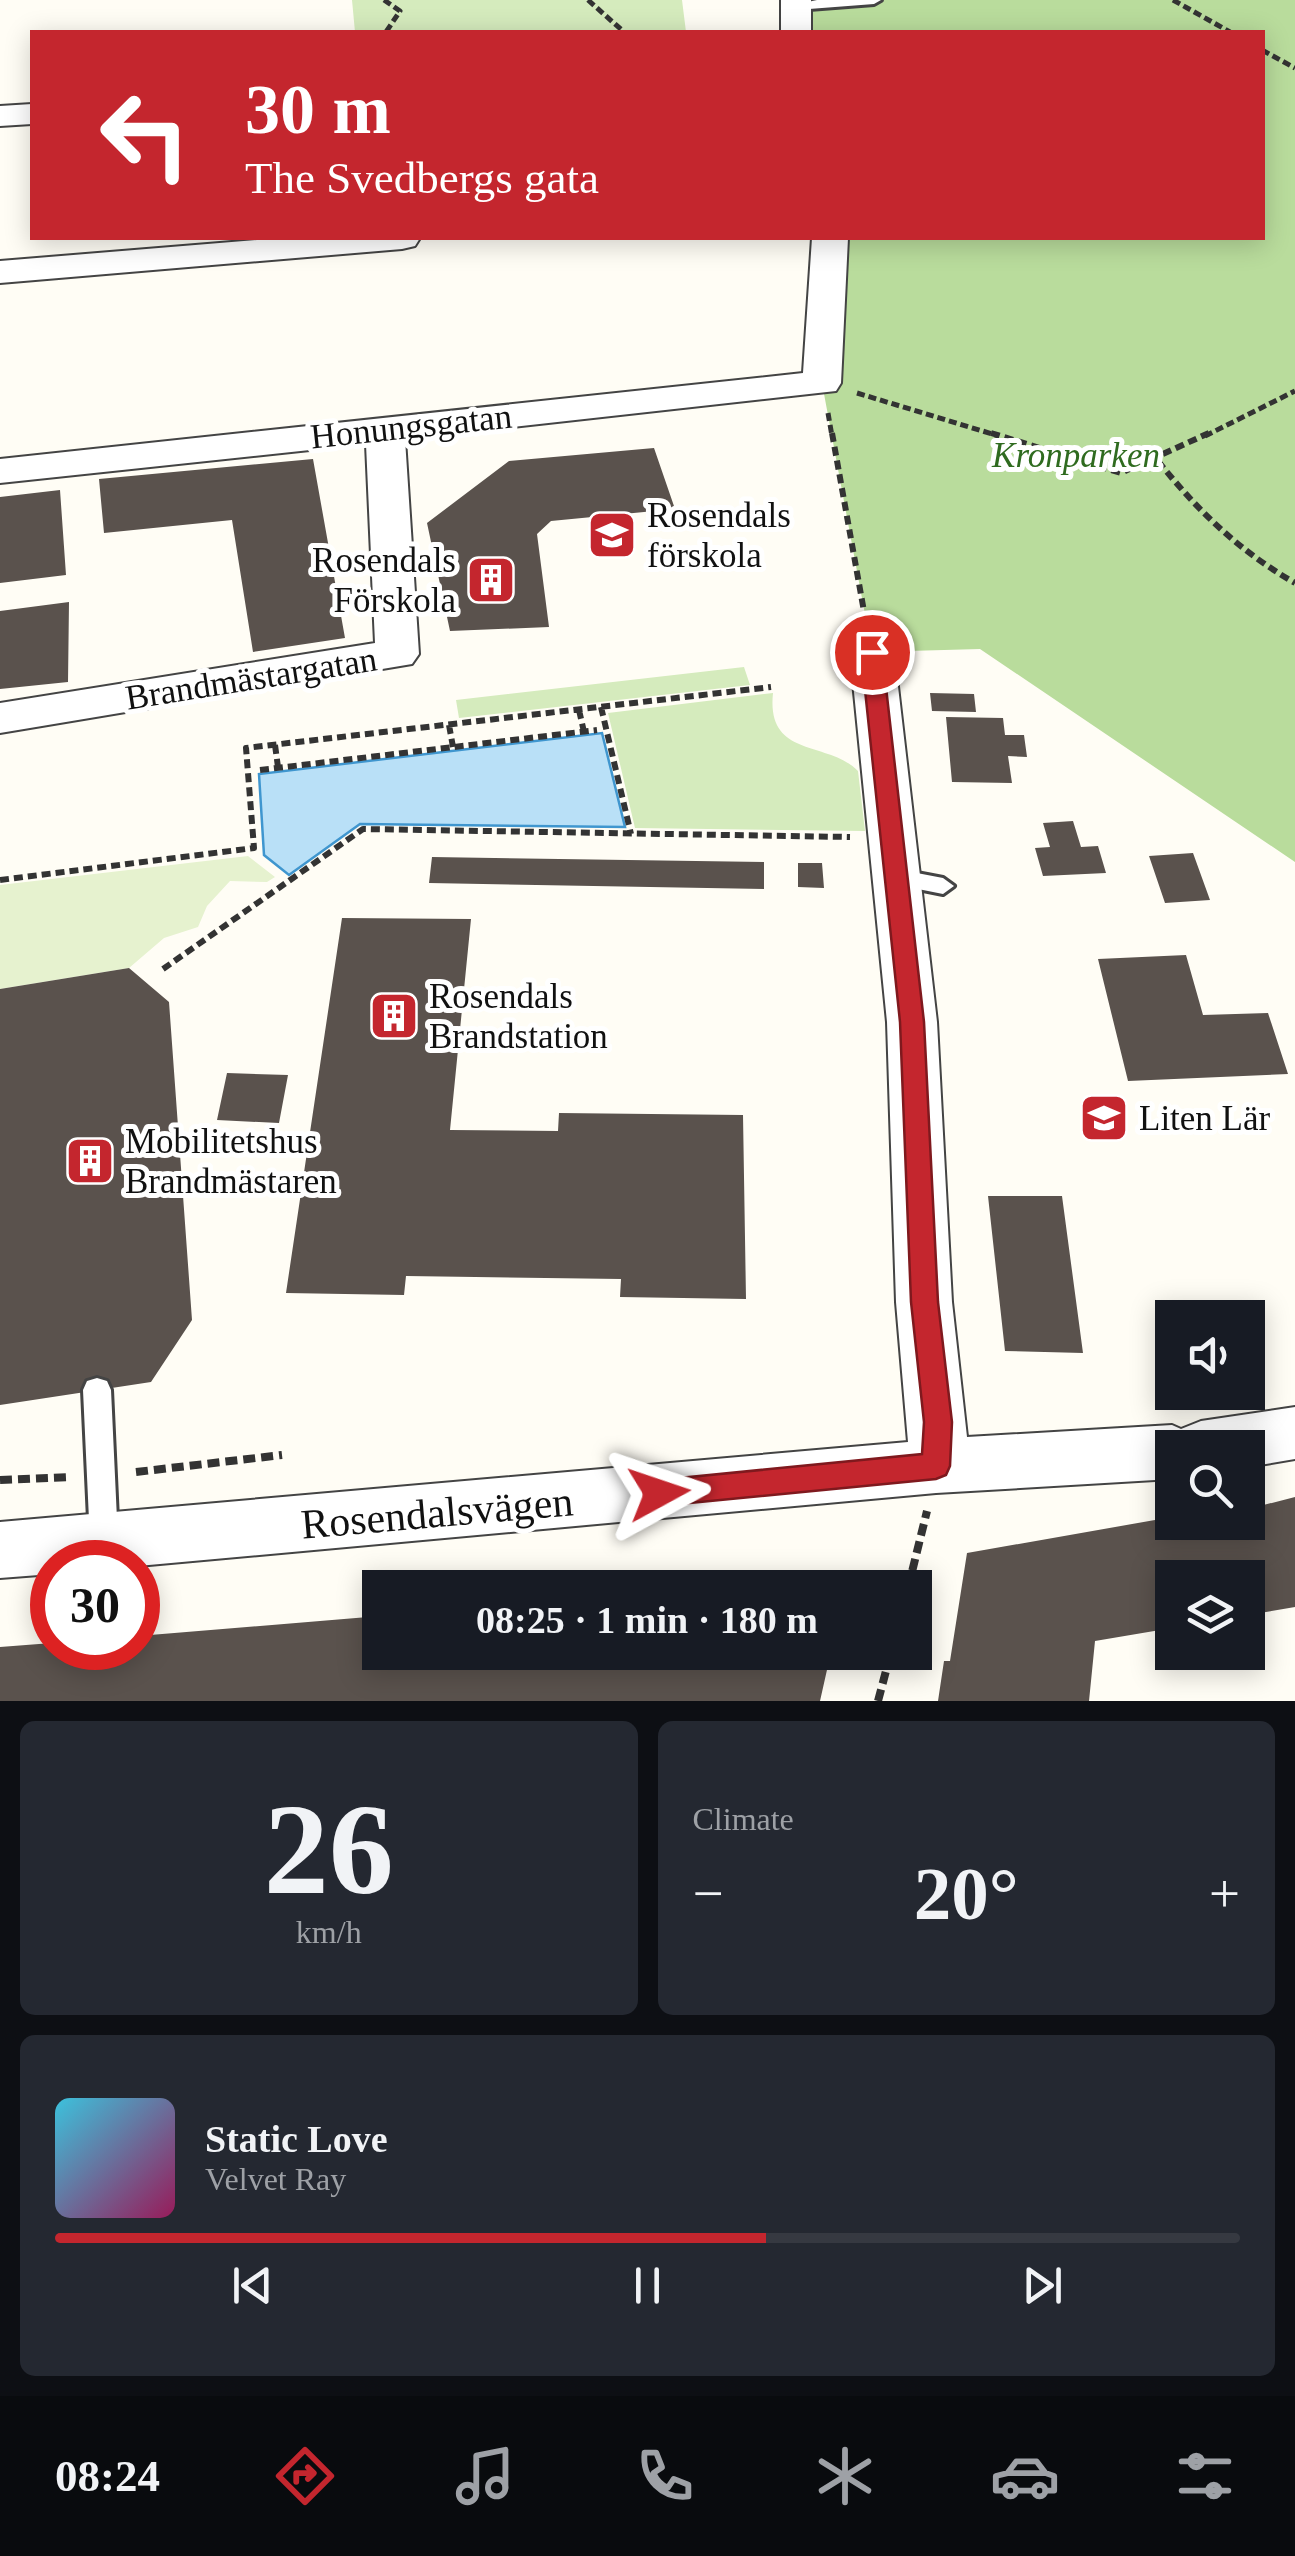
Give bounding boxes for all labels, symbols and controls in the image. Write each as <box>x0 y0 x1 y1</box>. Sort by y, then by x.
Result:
icon: left <box>80 70 210 200</box>
text: 30 m <box>245 71 391 148</box>
text: The Svedbergs gata <box>245 153 599 203</box>
street label: Honungsgatan <box>308 397 514 456</box>
park label: Kronparken <box>991 436 1160 475</box>
place label: Rosendals förskola <box>647 496 791 575</box>
school or university icon: Rosendals förskola <box>586 509 638 561</box>
place label: Rosendals Förskola <box>312 541 456 620</box>
building icon: Rosendals Förskola <box>465 554 517 606</box>
pin <box>830 610 915 695</box>
icon: arrive <box>845 625 900 680</box>
street label: Brandmästargatan <box>123 639 380 718</box>
place label: Rosendals Brandstation <box>429 977 608 1056</box>
building icon: Rosendals Brandstation <box>368 990 420 1042</box>
school or university icon: Liten Lär <box>1078 1092 1130 1144</box>
place label: Liten Lär <box>1139 1099 1271 1138</box>
place label: Mobilitetshus Brandmästaren <box>125 1122 337 1201</box>
building icon: Mobilitetshus Brandmästaren <box>64 1135 116 1187</box>
map controls <box>1155 1300 1265 1670</box>
button: sound <box>1155 1300 1265 1410</box>
button: search <box>1155 1430 1265 1540</box>
position arrow <box>607 1441 711 1545</box>
street label: Rosendalsvägen <box>299 1478 575 1548</box>
speed limit sign: 30 <box>30 1540 160 1670</box>
button: layers <box>1155 1560 1265 1670</box>
text: 08:25 · 1 min · 180 m <box>476 1599 818 1641</box>
text: 26 <box>264 1777 394 1921</box>
text: Climate <box>693 1801 794 1837</box>
text: 20° <box>914 1852 1019 1935</box>
text: − <box>693 1863 724 1924</box>
text: + <box>1209 1863 1240 1924</box>
text: km/h <box>296 1914 362 1950</box>
text: Static Love <box>205 2118 388 2160</box>
text: Velvet Ray <box>205 2161 346 2197</box>
icon: previous <box>225 2258 280 2313</box>
icon: pause <box>620 2258 675 2313</box>
icon: next <box>1015 2258 1070 2313</box>
icon: directions <box>270 2441 340 2511</box>
icon: music <box>450 2441 520 2511</box>
icon: phone <box>630 2441 700 2511</box>
icon: climate <box>810 2441 880 2511</box>
icon: car <box>990 2441 1060 2511</box>
icon: filters <box>1170 2441 1240 2511</box>
text: 08:24 <box>55 2451 160 2501</box>

